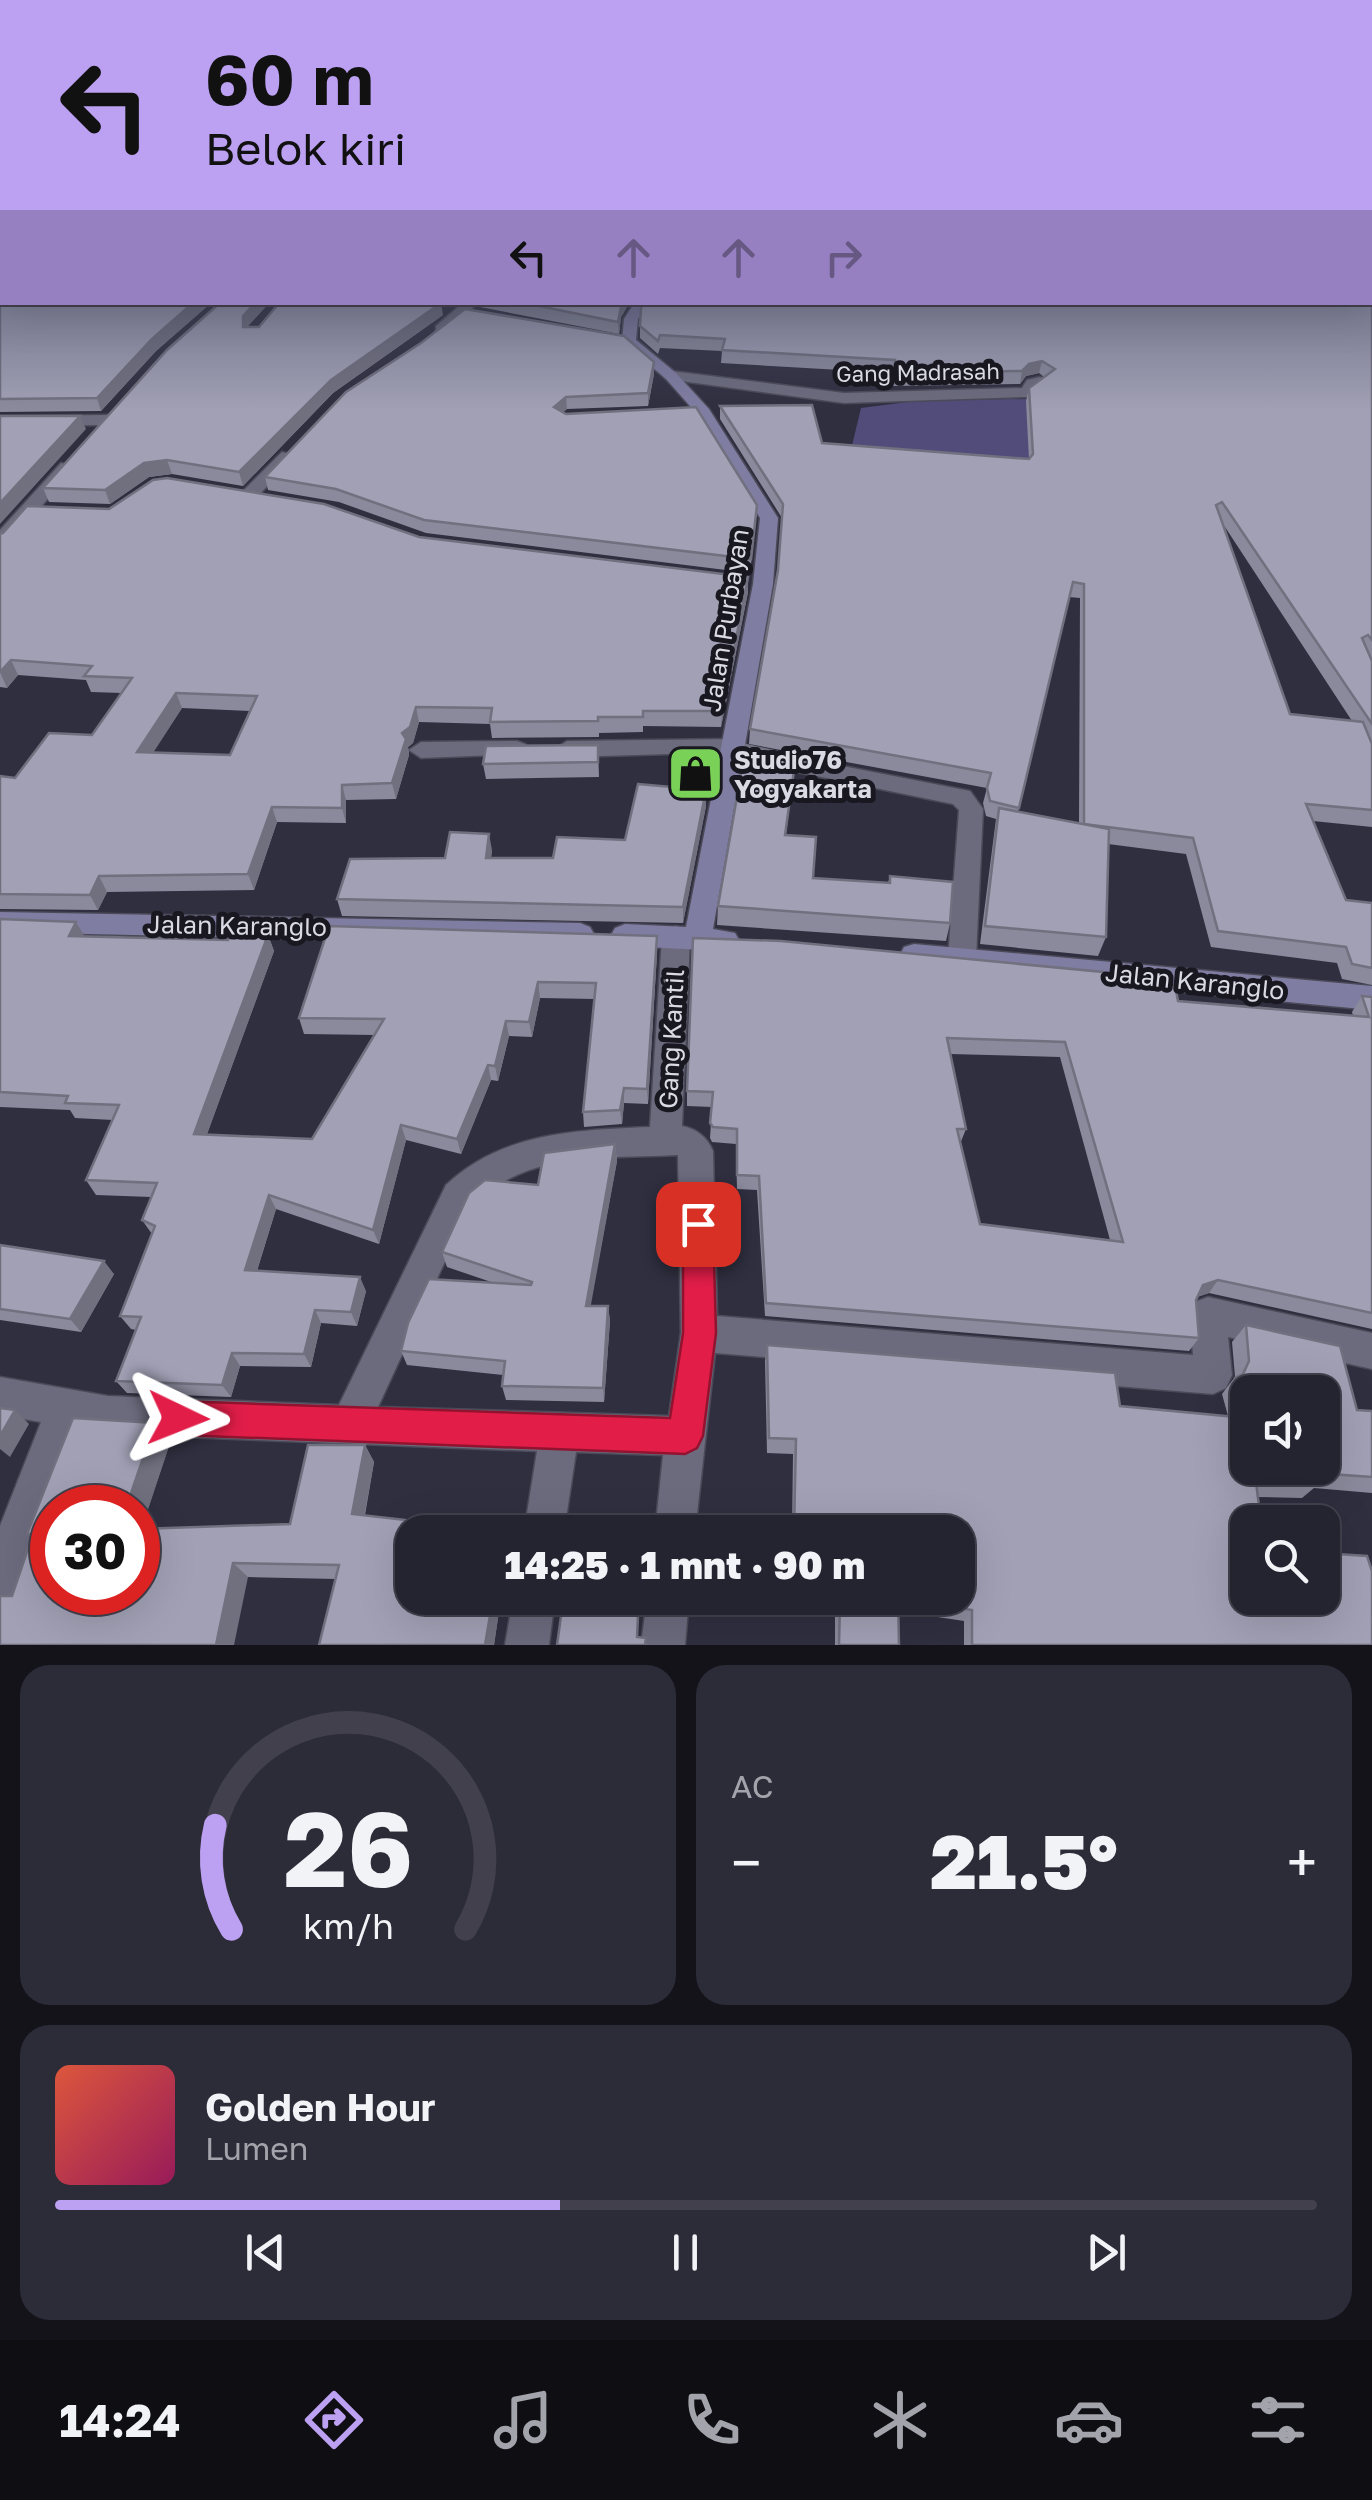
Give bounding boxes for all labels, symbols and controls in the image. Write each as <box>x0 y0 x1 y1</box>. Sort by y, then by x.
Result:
text: 60 m <box>205 36 374 120</box>
icon: left <box>40 40 170 170</box>
text: Belok kiri <box>205 121 406 175</box>
icon: left <box>501 230 556 285</box>
icon: ahead <box>606 230 661 285</box>
icon: ahead <box>711 230 766 285</box>
icon: right <box>816 230 871 285</box>
street label: Gang Madrasah <box>836 357 1000 387</box>
street label: Jalan Purbayan <box>695 526 755 714</box>
shop icon: Studio76 Yogyakarta <box>665 743 725 803</box>
place label: Studio76 Yogyakarta <box>734 744 872 804</box>
street label: Jalan Karanglo <box>147 908 327 942</box>
street label: Jalan Karanglo <box>1104 956 1286 1006</box>
street label: Gang Kantil <box>652 968 690 1110</box>
pin <box>656 1182 741 1267</box>
icon: arrive <box>671 1197 726 1252</box>
position arrow <box>126 1366 230 1470</box>
map controls <box>1230 1375 1340 1615</box>
button: sound <box>1230 1375 1340 1485</box>
speed limit sign: 30 <box>30 1485 160 1615</box>
button: search <box>1230 1505 1340 1615</box>
text: 14:25 · 1 mnt · 90 m <box>505 1542 865 1587</box>
text: AC <box>731 1767 774 1805</box>
text: 26 <box>283 1785 413 1910</box>
text: 21.5° <box>930 1815 1118 1906</box>
text: − <box>731 1829 761 1895</box>
text: + <box>1287 1829 1317 1895</box>
text: km/h <box>303 1904 393 1947</box>
text: Golden Hour <box>205 2084 436 2129</box>
text: Lumen <box>205 2129 309 2167</box>
icon: previous <box>238 2225 293 2280</box>
icon: pause <box>658 2225 713 2280</box>
icon: next <box>1079 2225 1134 2280</box>
icon: directions <box>299 2385 369 2455</box>
icon: music <box>488 2385 558 2455</box>
icon: phone <box>677 2385 747 2455</box>
icon: climate <box>865 2385 935 2455</box>
icon: car <box>1054 2385 1124 2455</box>
icon: filters <box>1243 2385 1313 2455</box>
text: 14:24 <box>59 2393 181 2447</box>

